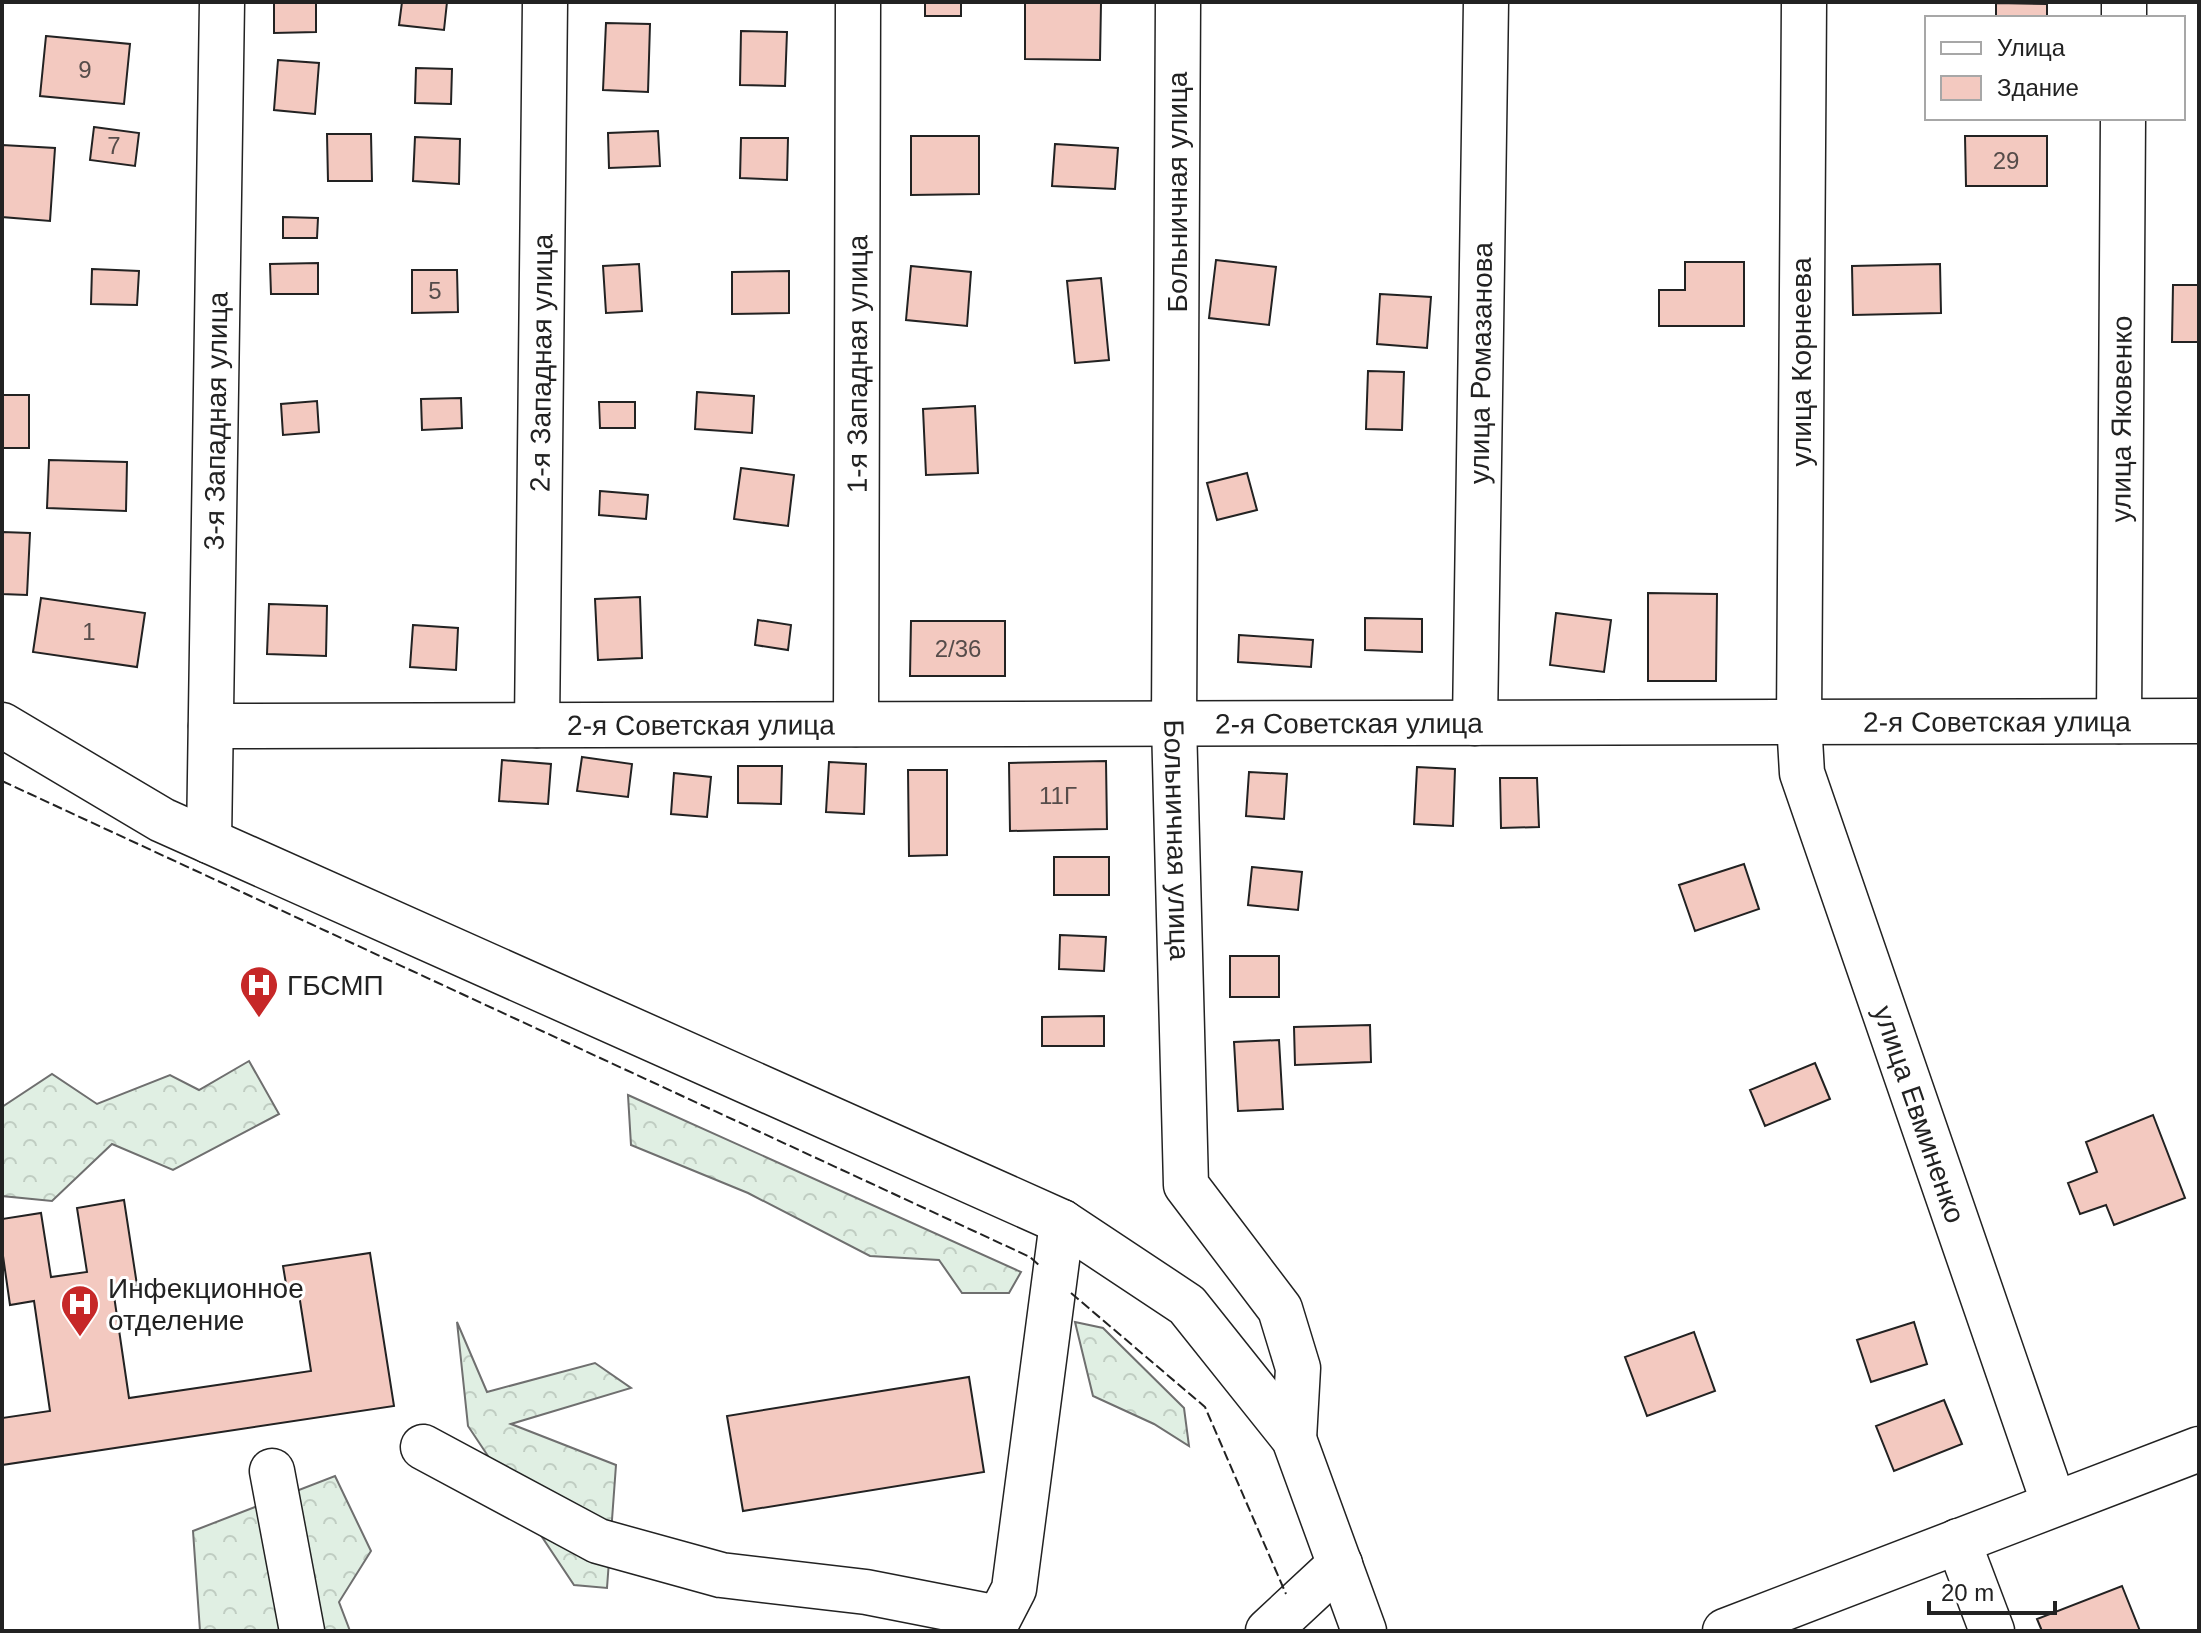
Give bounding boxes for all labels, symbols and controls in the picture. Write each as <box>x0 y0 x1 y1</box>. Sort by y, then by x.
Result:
legend <box>1925 16 2185 120</box>
text: Улица <box>1997 34 2066 61</box>
house number: 9 <box>78 56 92 83</box>
street label: Больничная улица <box>1162 71 1193 312</box>
text: Здание <box>1997 74 2079 101</box>
house number: 7 <box>107 132 121 159</box>
house number: 29 <box>1993 147 2019 174</box>
street label: 2-я Западная улица <box>525 233 558 492</box>
street label: 1-я Западная улица <box>842 234 873 493</box>
street label: улица Ромазанова <box>1464 241 1498 484</box>
street label: улица Корнеева <box>1786 257 1817 466</box>
house number: 5 <box>428 277 442 304</box>
street label: 3-я Западная улица <box>199 291 234 551</box>
street label: улица Яковенко <box>2105 315 2138 523</box>
house number: 1 <box>82 618 96 645</box>
house number: 2/36 <box>935 635 981 662</box>
street label: 2-я Советская улица <box>1863 706 2131 738</box>
street label: 2-я Советская улица <box>1215 708 1483 739</box>
street label: 2-я Советская улица <box>567 709 835 741</box>
street label: Больничная улица <box>1158 719 1195 961</box>
house number: 11Г <box>1039 782 1077 809</box>
hospital icon: ГБСМП <box>238 964 280 1019</box>
place label: ГБСМП <box>287 970 384 1001</box>
street label: улица Евминенко <box>1867 1002 1971 1227</box>
place label: Инфекционное отделение <box>108 1273 304 1336</box>
hospital icon: Инфекционное отделение <box>59 1283 101 1338</box>
scale bar <box>1929 1565 2055 1615</box>
text: 20 m <box>1941 1579 1994 1606</box>

